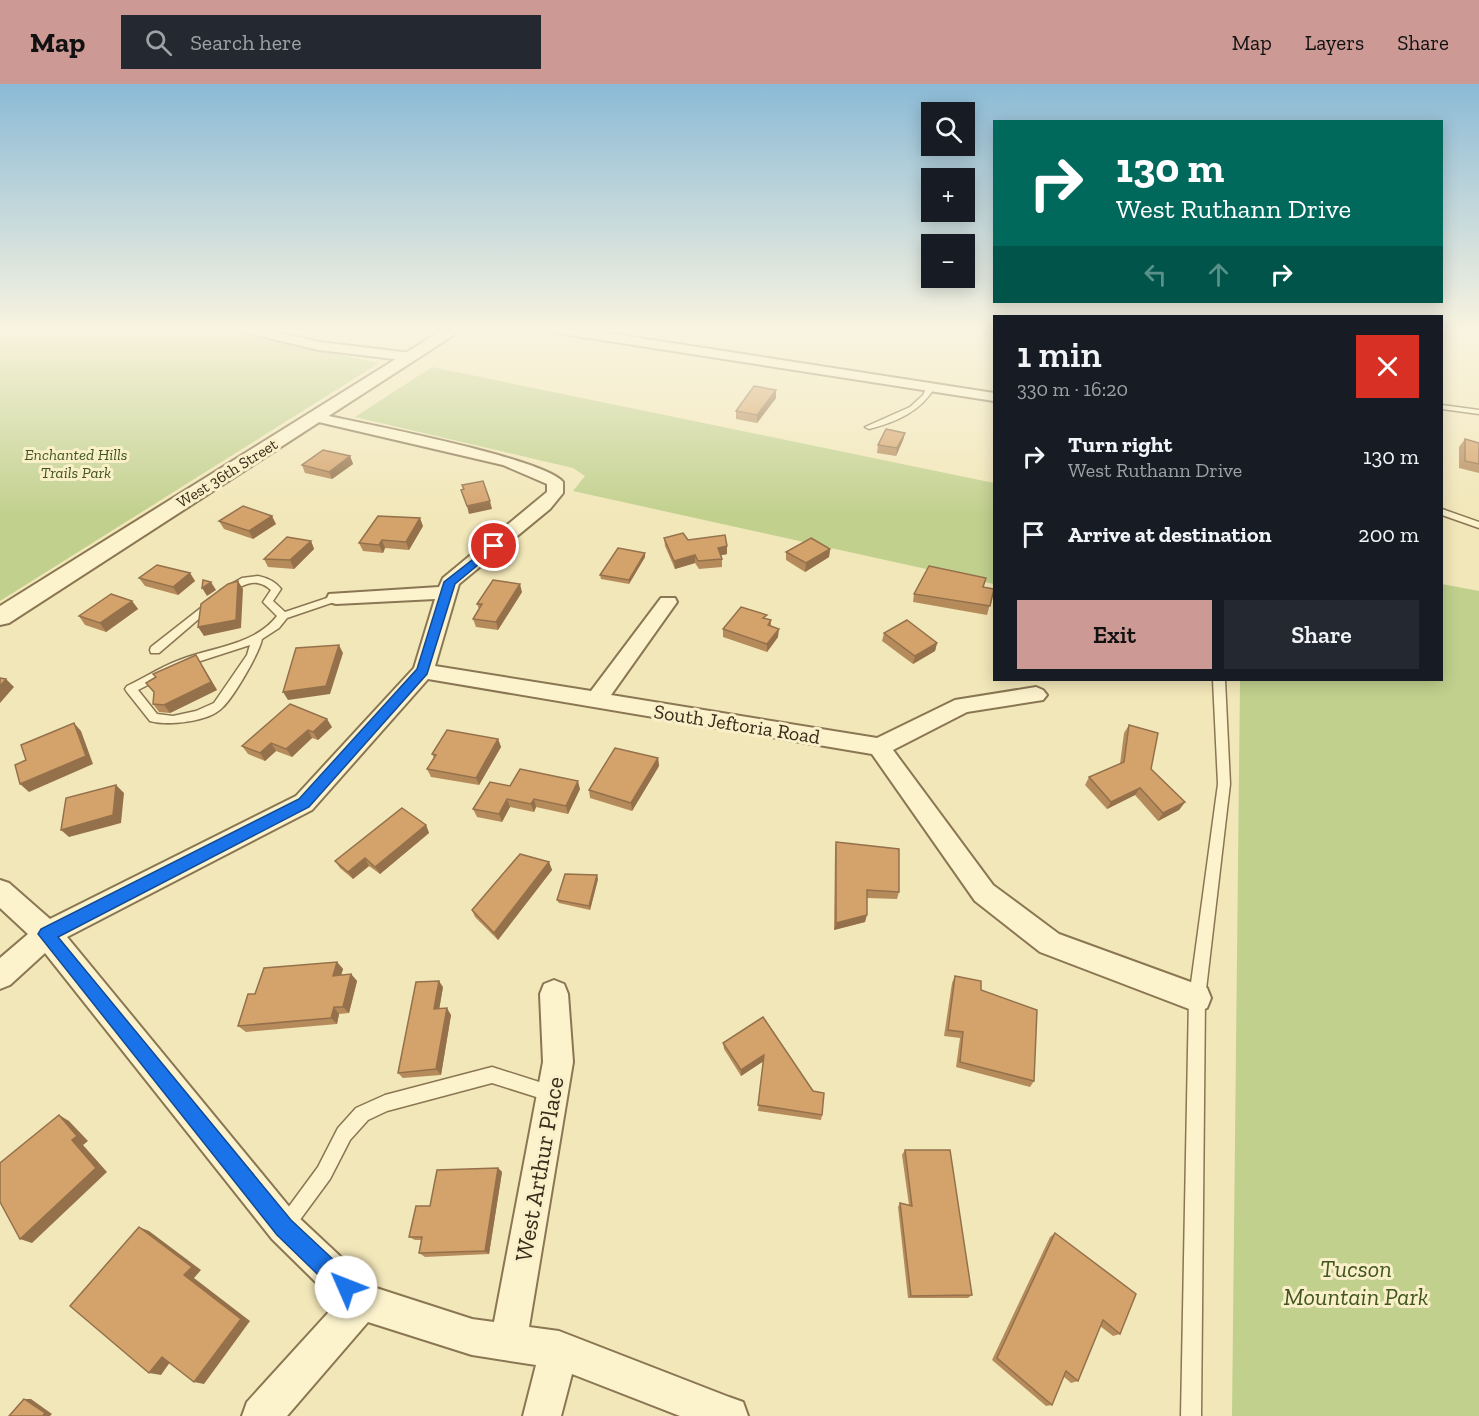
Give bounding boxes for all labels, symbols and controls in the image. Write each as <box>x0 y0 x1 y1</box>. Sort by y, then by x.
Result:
search box <box>121 15 541 69</box>
text: Map <box>30 26 85 59</box>
icon: search <box>142 26 175 59</box>
text: Search here <box>190 29 302 56</box>
text: Map <box>1232 30 1272 55</box>
text: Layers <box>1305 30 1364 55</box>
text: Share <box>1397 30 1449 55</box>
map controls <box>921 102 975 288</box>
button: search <box>921 102 975 156</box>
text: 130 m <box>1116 142 1224 193</box>
icon: right <box>1017 144 1095 222</box>
button: + <box>921 168 975 222</box>
text: West Ruthann Drive <box>1116 193 1351 225</box>
button: − <box>921 234 975 288</box>
icon: left <box>1139 258 1172 291</box>
icon: ahead <box>1202 258 1235 291</box>
icon: right <box>1265 258 1298 291</box>
text: 1 min <box>1017 333 1102 376</box>
button: close <box>1356 335 1419 398</box>
text: 330 m · 16:20 <box>1017 377 1128 401</box>
text: Turn right <box>1068 431 1172 458</box>
street label: West 36th Street <box>173 434 281 512</box>
icon: right <box>1017 440 1050 473</box>
text: 130 m <box>1363 443 1419 470</box>
park label: Enchanted Hills Trails Park <box>24 445 128 482</box>
text: West Ruthann Drive <box>1068 458 1242 482</box>
icon: arrive <box>1017 518 1050 551</box>
pin <box>468 520 519 571</box>
text: Arrive at destination <box>1068 521 1271 548</box>
text: 200 m <box>1358 521 1419 548</box>
icon: arrive <box>477 529 510 562</box>
button: Exit <box>1017 600 1212 669</box>
button: Share <box>1224 600 1419 669</box>
street label: South Jeftoria Road <box>652 699 822 749</box>
street label: West Arthur Place <box>508 1074 570 1264</box>
park label: Tucson Mountain Park <box>1284 1254 1429 1311</box>
position arrow <box>314 1255 378 1319</box>

